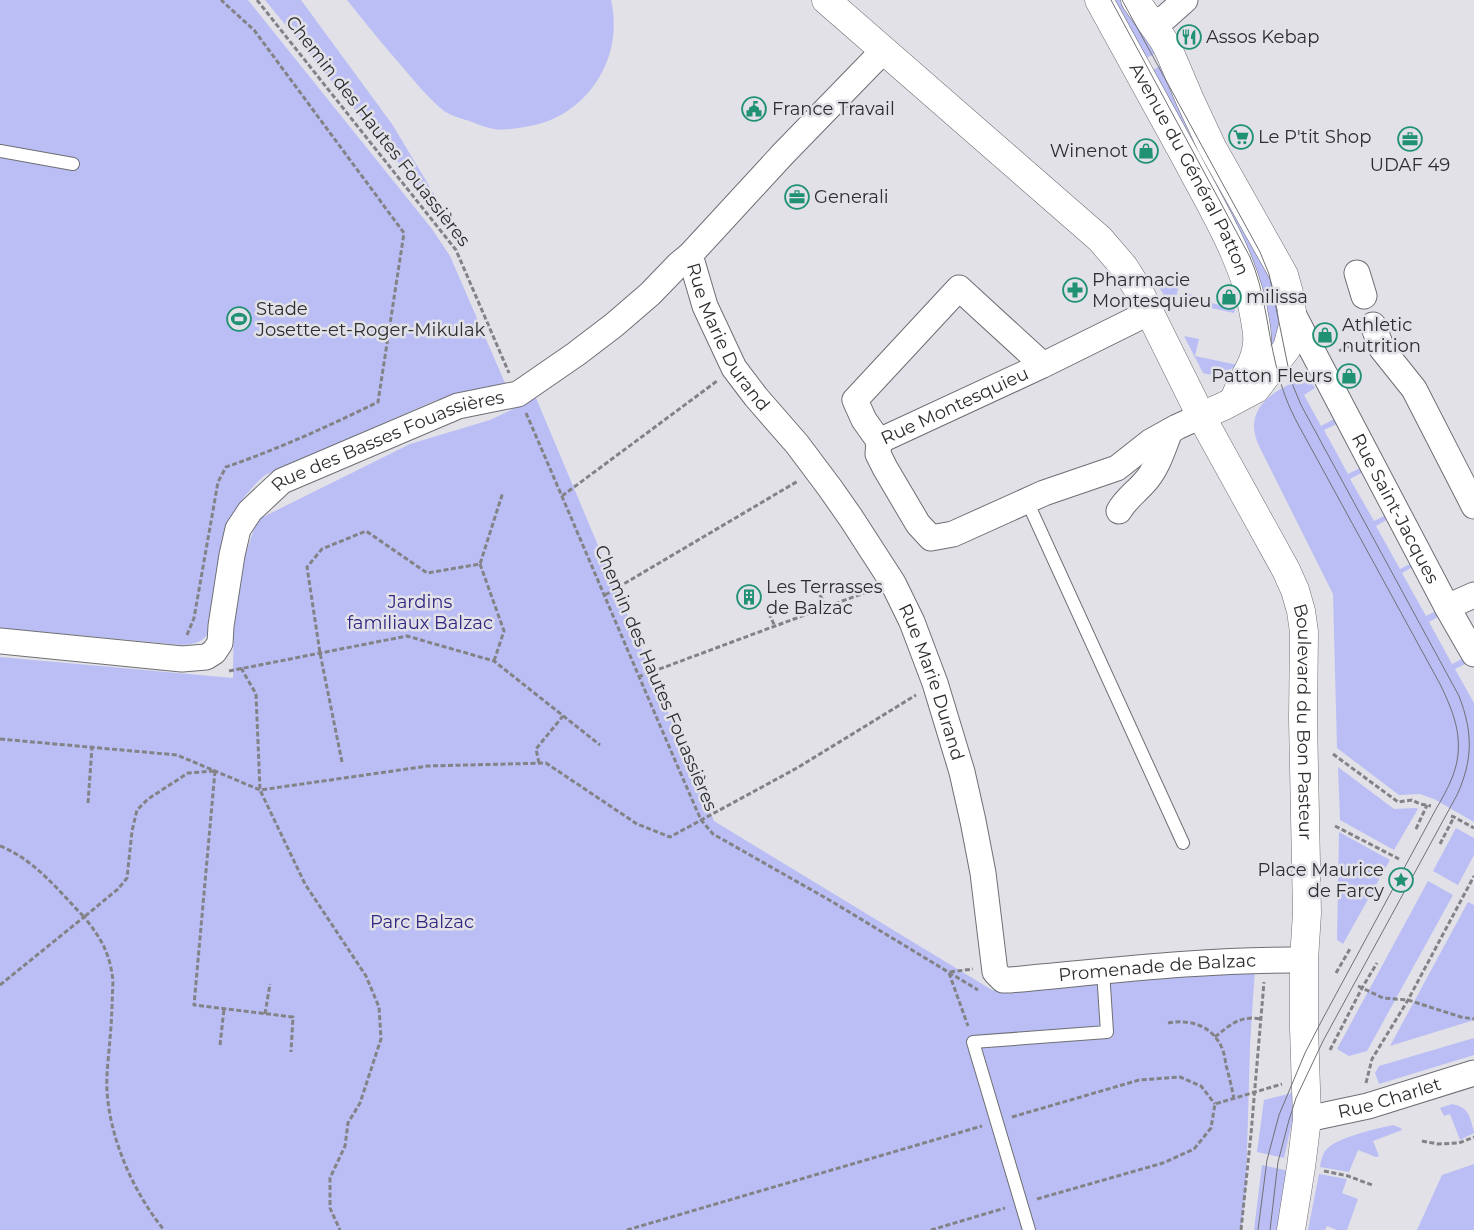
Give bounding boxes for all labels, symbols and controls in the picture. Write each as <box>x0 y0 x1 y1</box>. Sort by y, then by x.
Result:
street label: Chemin des Hautes Fouassières <box>281 11 475 251</box>
restaurant icon: Assos Kebap <box>1176 24 1202 50</box>
place label: Assos Kebap <box>1206 26 1319 48</box>
street label: Avenue du Général Patton <box>1125 59 1254 279</box>
public building icon: France Travail <box>741 96 767 122</box>
place label: France Travail <box>772 98 895 120</box>
supermarket icon: Le P'tit Shop <box>1228 124 1254 150</box>
place label: Le P'tit Shop <box>1258 126 1371 148</box>
office icon: UDAF 49 <box>1397 126 1423 152</box>
shop icon: Winenot <box>1133 138 1159 164</box>
place label: Winenot <box>1050 140 1128 162</box>
place label: UDAF 49 <box>1370 154 1450 176</box>
office icon: Generali <box>784 184 810 210</box>
place label: Generali <box>814 186 889 208</box>
street label: Rue Marie Durand <box>682 260 774 416</box>
place label: Pharmacie Montesquieu <box>1092 269 1211 312</box>
pharmacy icon: Pharmacie Montesquieu <box>1062 277 1088 303</box>
shop icon: milissa <box>1216 284 1242 310</box>
place label: milissa <box>1246 286 1308 308</box>
place label: Stade Josette-et-Roger-Mikulak <box>255 298 486 341</box>
sports icon: Stade Josette-et-Roger-Mikulak <box>226 306 252 332</box>
place label: Athletic nutrition <box>1342 314 1421 357</box>
shop icon: Athletic nutrition <box>1312 322 1338 348</box>
street label: Rue Montesquieu <box>877 362 1032 450</box>
shop icon: Patton Fleurs <box>1336 363 1362 389</box>
place label: Patton Fleurs <box>1211 365 1332 387</box>
street label: Rue des Basses Fouassières <box>267 386 506 496</box>
street label: Rue Saint-Jacques <box>1347 430 1444 588</box>
street label: Chemin des Hautes Fouassières <box>590 542 722 815</box>
place label: Les Terrasses de Balzac <box>766 576 883 619</box>
building icon: Les Terrasses de Balzac <box>736 584 762 610</box>
park label: Jardins familiaux Balzac <box>347 591 493 634</box>
street label: Rue Marie Durand <box>894 600 969 763</box>
street label: Boulevard du Bon Pasteur <box>1288 601 1316 840</box>
place label: Place Maurice de Farcy <box>1257 859 1384 902</box>
place icon: Place Maurice de Farcy <box>1388 867 1414 893</box>
park label: Parc Balzac <box>370 911 474 933</box>
street label: Promenade de Balzac <box>1057 949 1256 986</box>
street label: Rue Charlet <box>1336 1073 1444 1123</box>

